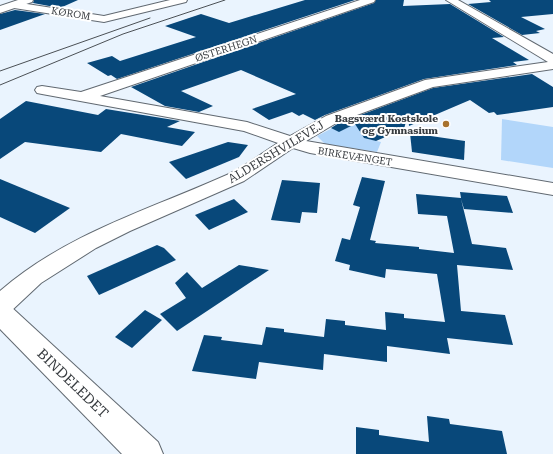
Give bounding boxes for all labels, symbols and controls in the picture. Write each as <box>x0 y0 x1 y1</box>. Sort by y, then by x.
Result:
street label: KØROM <box>50 5 92 22</box>
street label: ØSTERHEGN <box>194 33 258 64</box>
place label: Bagsværd Kostskole og Gymnasium <box>335 113 438 136</box>
street label: ALDERSHVILEVEJ <box>226 118 327 186</box>
marker: Bagsværd Kostskole og Gymnasium <box>441 119 451 129</box>
street label: BIRKEVÆNGET <box>317 145 393 168</box>
street label: BINDELEDET <box>34 345 112 421</box>

